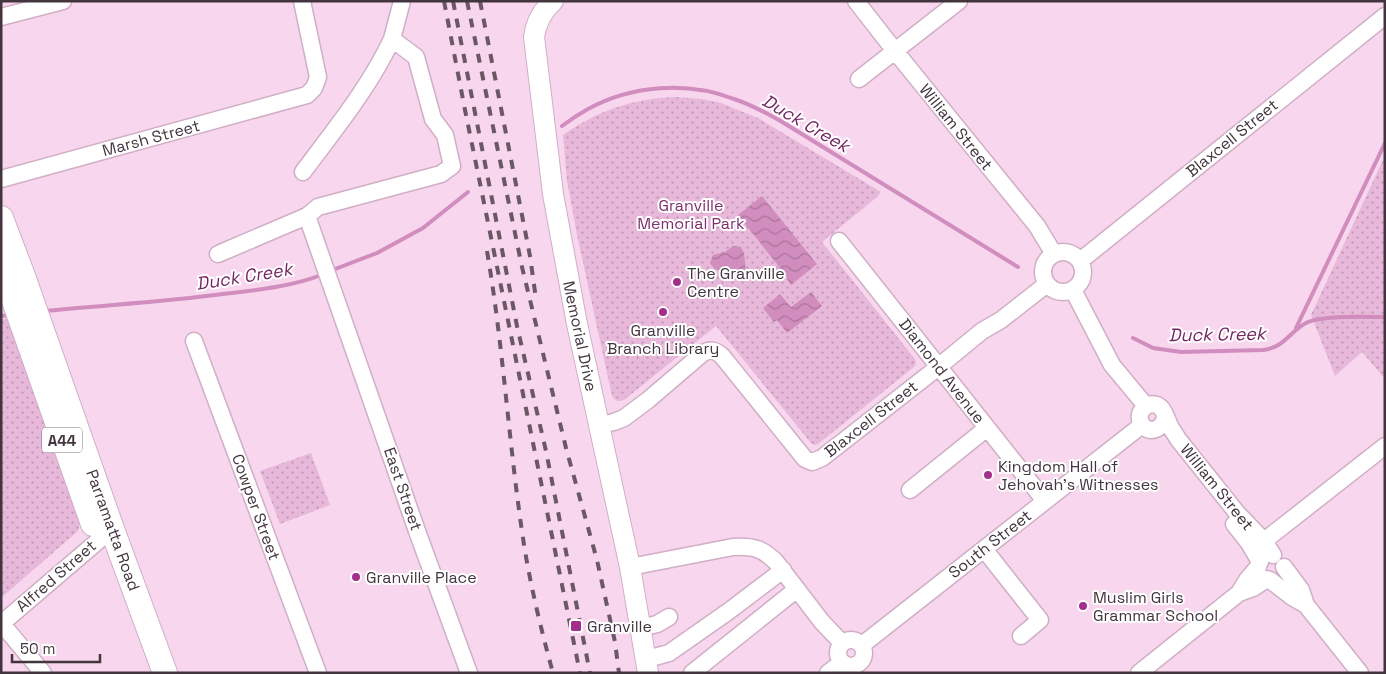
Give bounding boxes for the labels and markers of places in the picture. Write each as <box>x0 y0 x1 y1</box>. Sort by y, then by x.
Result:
place label: The Granville Centre <box>687 263 785 302</box>
marker: The Granville Centre <box>671 276 683 288</box>
marker: Granville Branch Library <box>657 306 669 318</box>
place label: Granville Branch Library <box>607 320 719 359</box>
place label: Kingdom Hall of Jehovah's Witnesses <box>998 456 1159 495</box>
marker: Kingdom Hall of Jehovah's Witnesses <box>982 469 994 481</box>
place label: Granville Place <box>366 567 477 588</box>
marker: Granville Place <box>350 571 362 583</box>
place label: Muslim Girls Grammar School <box>1093 587 1218 626</box>
marker: Muslim Girls Grammar School <box>1077 600 1089 612</box>
place label: Granville <box>587 616 652 637</box>
marker: Granville <box>569 619 583 633</box>

